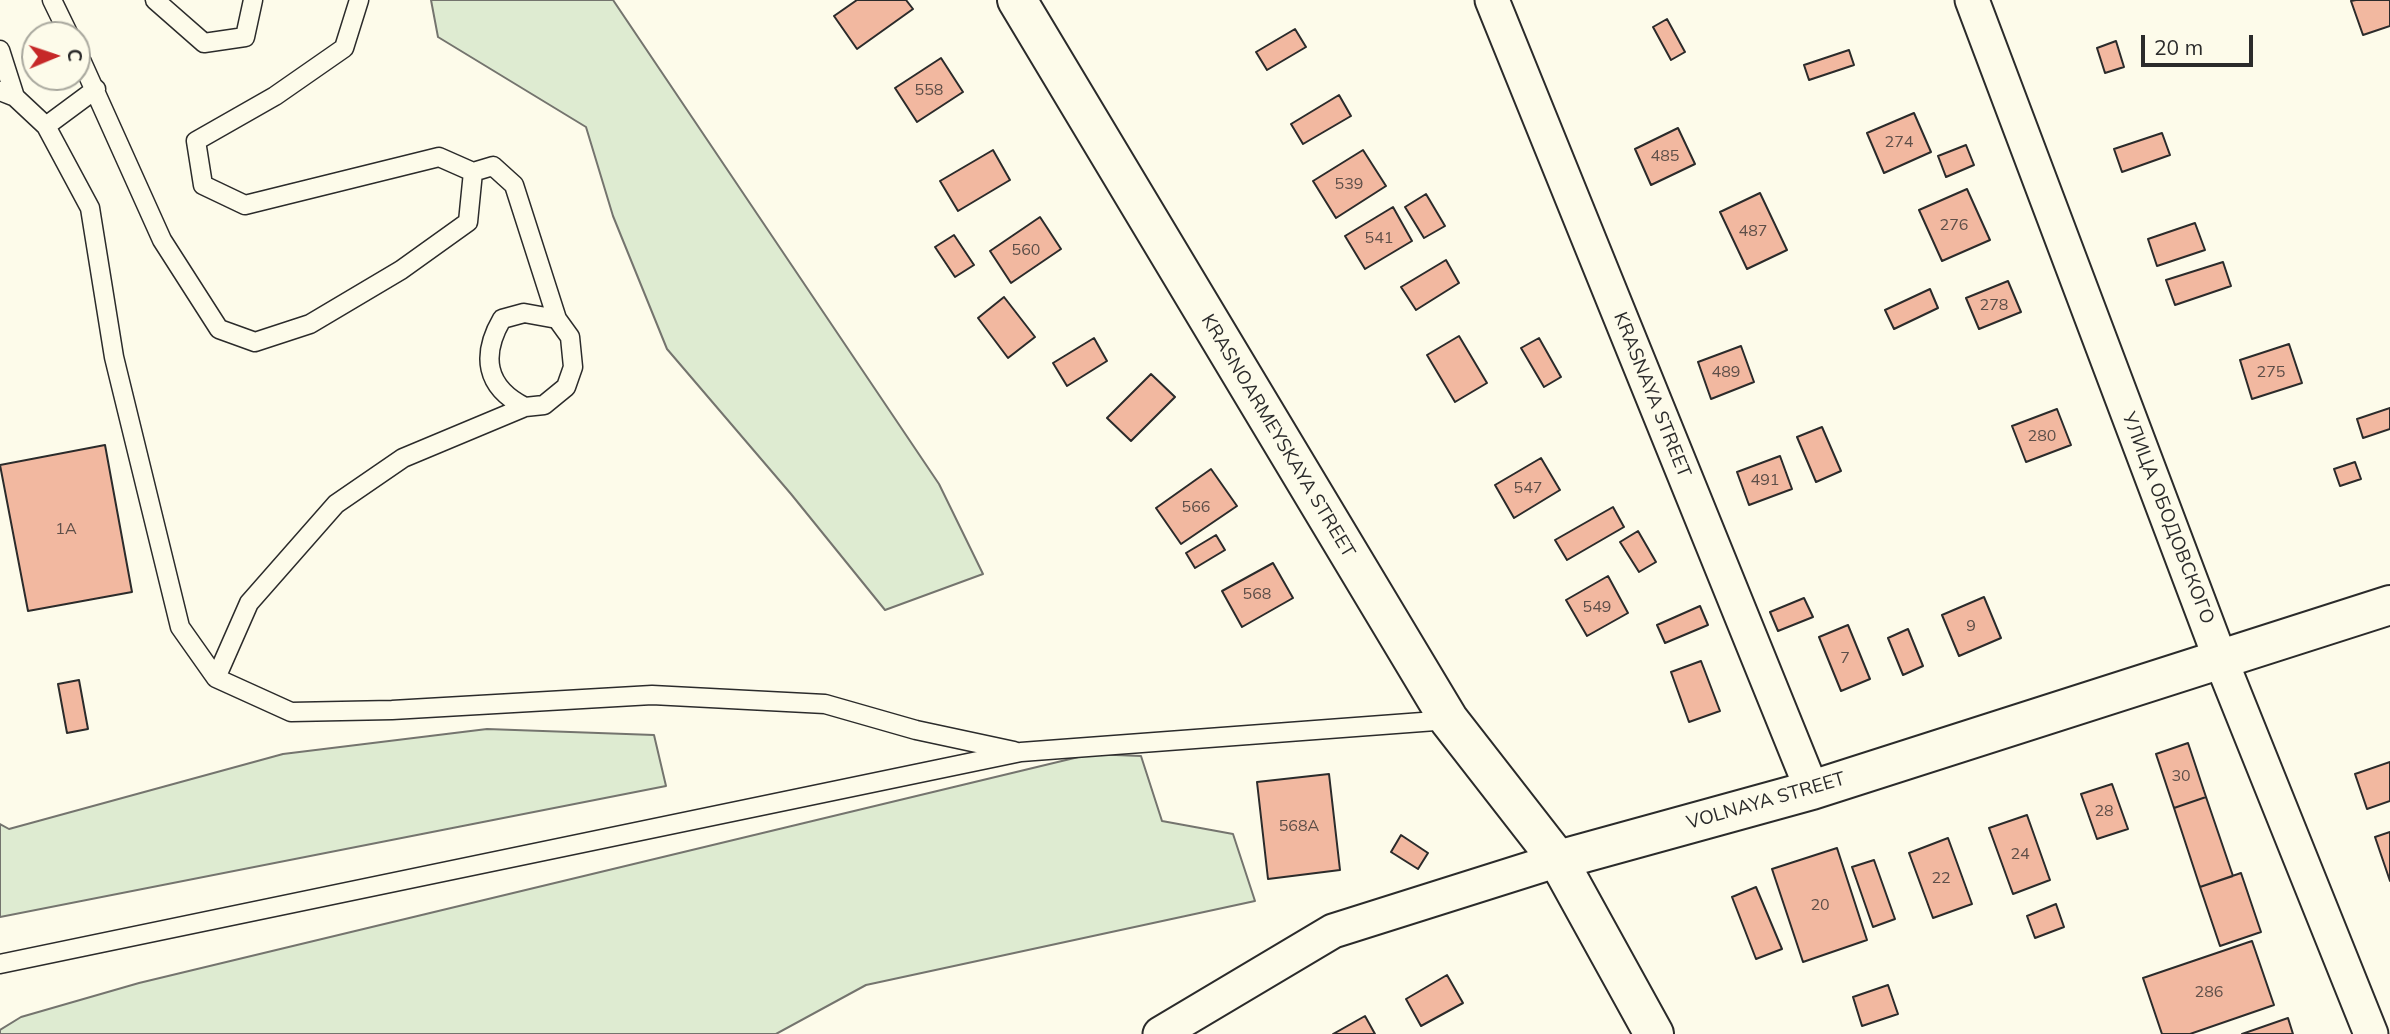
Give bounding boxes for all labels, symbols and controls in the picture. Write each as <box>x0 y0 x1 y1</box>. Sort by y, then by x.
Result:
north arrow <box>21 21 91 91</box>
scale bar <box>2145 21 2257 65</box>
text: 20 m <box>2154 34 2203 60</box>
text: С <box>63 48 87 62</box>
house number: 558 <box>915 80 943 100</box>
house number: 274 <box>1885 132 1913 152</box>
house number: 485 <box>1651 146 1679 166</box>
house number: 539 <box>1335 174 1363 194</box>
house number: 276 <box>1940 215 1968 235</box>
house number: 487 <box>1739 221 1767 241</box>
house number: 541 <box>1365 228 1393 248</box>
house number: 560 <box>1012 240 1040 260</box>
house number: 278 <box>1980 295 2008 315</box>
street label: KRASNAYA STREET <box>1608 309 1696 481</box>
street label: KRASNOARMEYSKAYA STREET <box>1196 310 1360 562</box>
house number: 489 <box>1712 362 1740 382</box>
house number: 275 <box>2257 362 2285 382</box>
street label: УЛИЦА ОБОДОВСКОГО <box>2117 409 2219 627</box>
house number: 280 <box>2028 426 2056 446</box>
house number: 491 <box>1751 470 1779 490</box>
house number: 547 <box>1514 478 1542 498</box>
house number: 566 <box>1182 497 1210 517</box>
house number: 1А <box>55 519 77 539</box>
house number: 568 <box>1243 584 1271 604</box>
house number: 549 <box>1583 597 1611 617</box>
house number: 9 <box>1966 616 1976 636</box>
house number: 7 <box>1840 648 1850 668</box>
house number: 30 <box>2171 766 2191 786</box>
street label: VOLNAYA STREET <box>1684 767 1848 835</box>
house number: 28 <box>2094 801 2114 821</box>
house number: 568А <box>1279 816 1319 836</box>
house number: 24 <box>2010 844 2030 864</box>
house number: 22 <box>1931 868 1951 888</box>
house number: 20 <box>1810 895 1830 915</box>
house number: 286 <box>2195 982 2223 1002</box>

